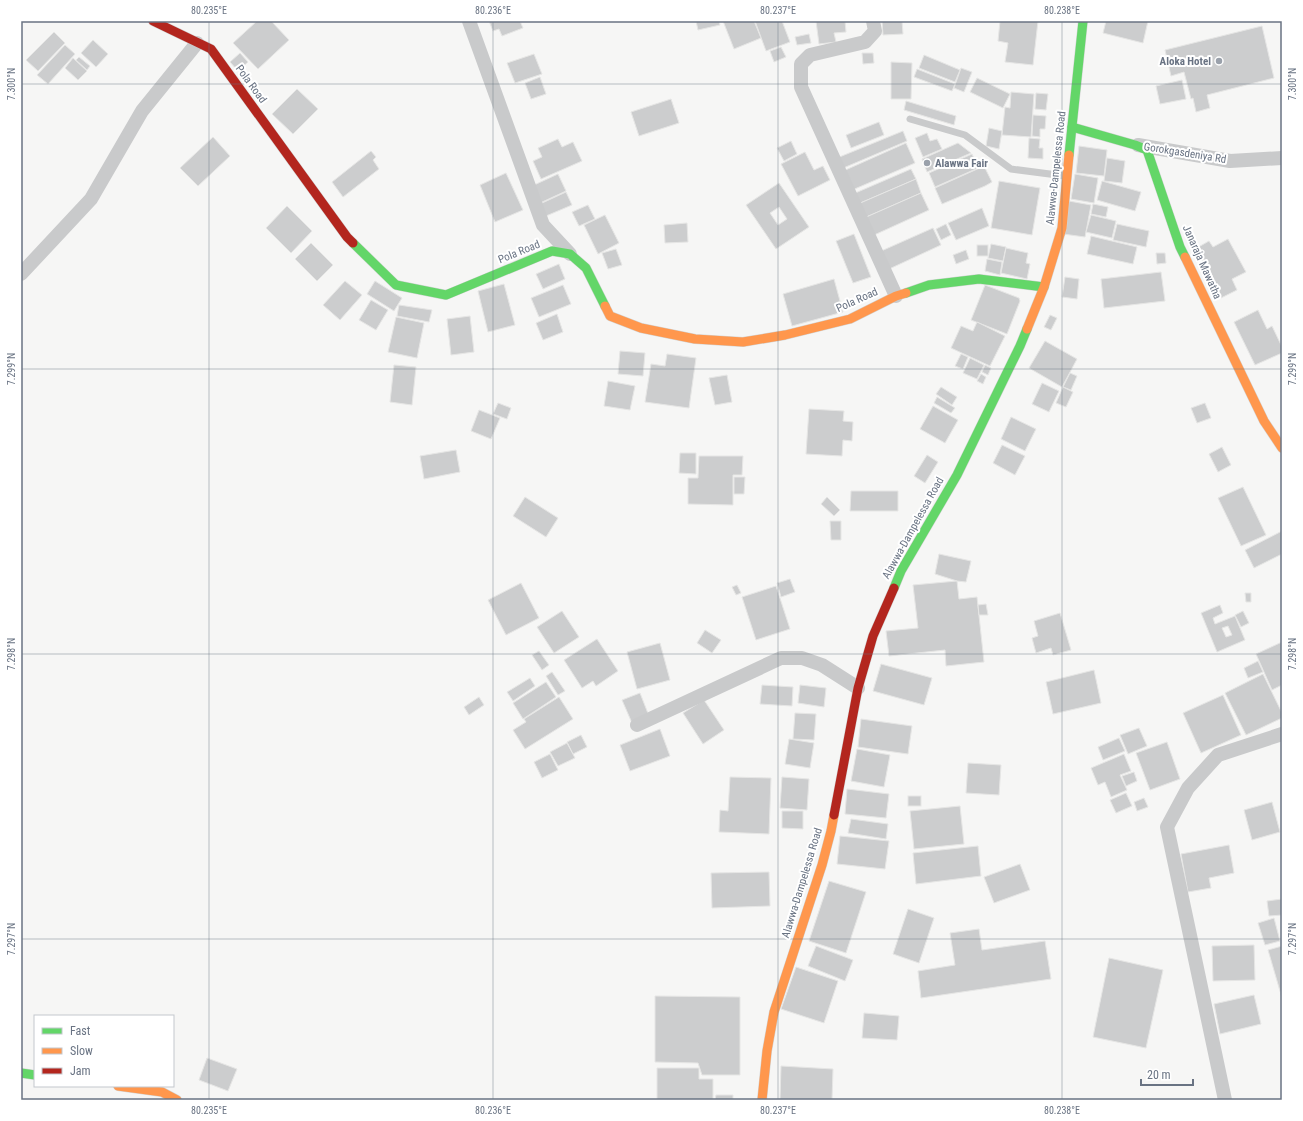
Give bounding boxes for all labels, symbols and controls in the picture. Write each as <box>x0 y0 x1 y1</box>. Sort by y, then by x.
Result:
text: 80.235°E <box>191 5 227 16</box>
text: 80.236°E <box>475 5 511 16</box>
text: 80.237°E <box>760 5 796 16</box>
text: 80.238°E <box>1044 5 1080 16</box>
place label: Aloka Hotel <box>1160 55 1211 68</box>
marker: Aloka Hotel <box>1214 56 1224 66</box>
street label: Pola Road <box>233 62 269 106</box>
text: 7.300°N <box>6 68 17 100</box>
text: 7.300°N <box>1287 68 1298 100</box>
street label: Alawwa-Dampelessa Road <box>1044 110 1068 226</box>
street label: Gorokgasdeniya Rd <box>1143 140 1227 166</box>
place label: Alawwa Fair <box>935 157 988 170</box>
marker: Alawwa Fair <box>922 158 932 168</box>
street label: Janaraja Mawatha <box>1180 223 1224 301</box>
street label: Pola Road <box>496 238 542 266</box>
street label: Pola Road <box>834 285 880 315</box>
text: 7.299°N <box>6 353 17 385</box>
text: 7.299°N <box>1287 353 1298 385</box>
street label: Alawwa-Dampelessa Road <box>880 475 946 581</box>
text: 7.298°N <box>6 638 17 670</box>
text: 7.298°N <box>1287 638 1298 670</box>
street label: Alawwa-Dampelessa Road <box>779 826 825 940</box>
text: 7.297°N <box>6 923 17 955</box>
text: 7.297°N <box>1287 923 1298 955</box>
legend <box>34 1015 174 1087</box>
text: Fast <box>70 1024 91 1038</box>
text: Slow <box>70 1044 93 1058</box>
scale bar <box>1141 1061 1193 1087</box>
text: Jam <box>70 1064 91 1078</box>
text: 20 m <box>1147 1068 1171 1082</box>
text: 80.235°E <box>191 1105 227 1116</box>
text: 80.236°E <box>475 1105 511 1116</box>
text: 80.237°E <box>760 1105 796 1116</box>
text: 80.238°E <box>1044 1105 1080 1116</box>

